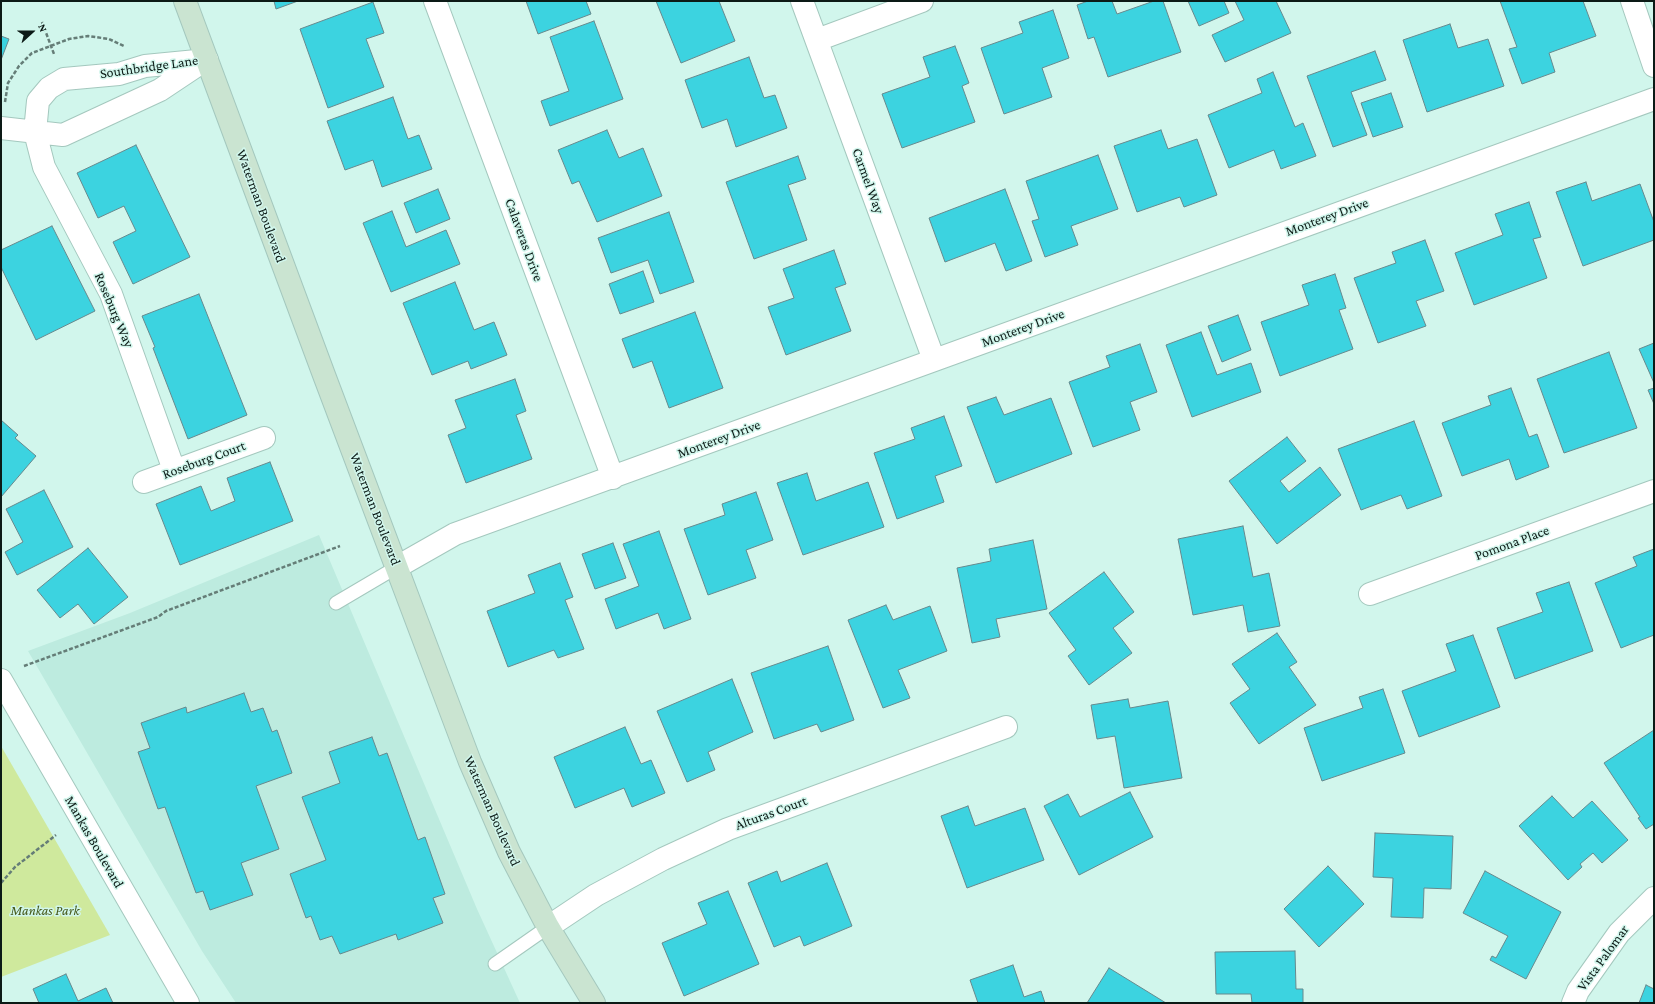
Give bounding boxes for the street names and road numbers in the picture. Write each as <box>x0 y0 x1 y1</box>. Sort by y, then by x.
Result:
street label: Southbridge Lane <box>99 52 199 82</box>
street label: Carmel Way <box>848 146 888 216</box>
street label: Waterman Boulevard <box>233 147 289 265</box>
street label: Monterey Drive <box>1283 194 1371 240</box>
street label: Calaveras Drive <box>501 196 547 284</box>
street label: Roseburg Way <box>91 270 137 350</box>
street label: Monterey Drive <box>979 305 1067 351</box>
street label: Monterey Drive <box>675 416 763 462</box>
street label: Roseburg Court <box>160 437 248 483</box>
street label: Waterman Boulevard <box>346 450 404 568</box>
street label: Pomona Place <box>1473 522 1551 564</box>
street label: Waterman Boulevard <box>460 753 524 869</box>
street label: Alturas Court <box>733 792 809 834</box>
street label: Mankas Boulevard <box>61 793 127 891</box>
street label: Vista Palomar <box>1574 922 1632 994</box>

